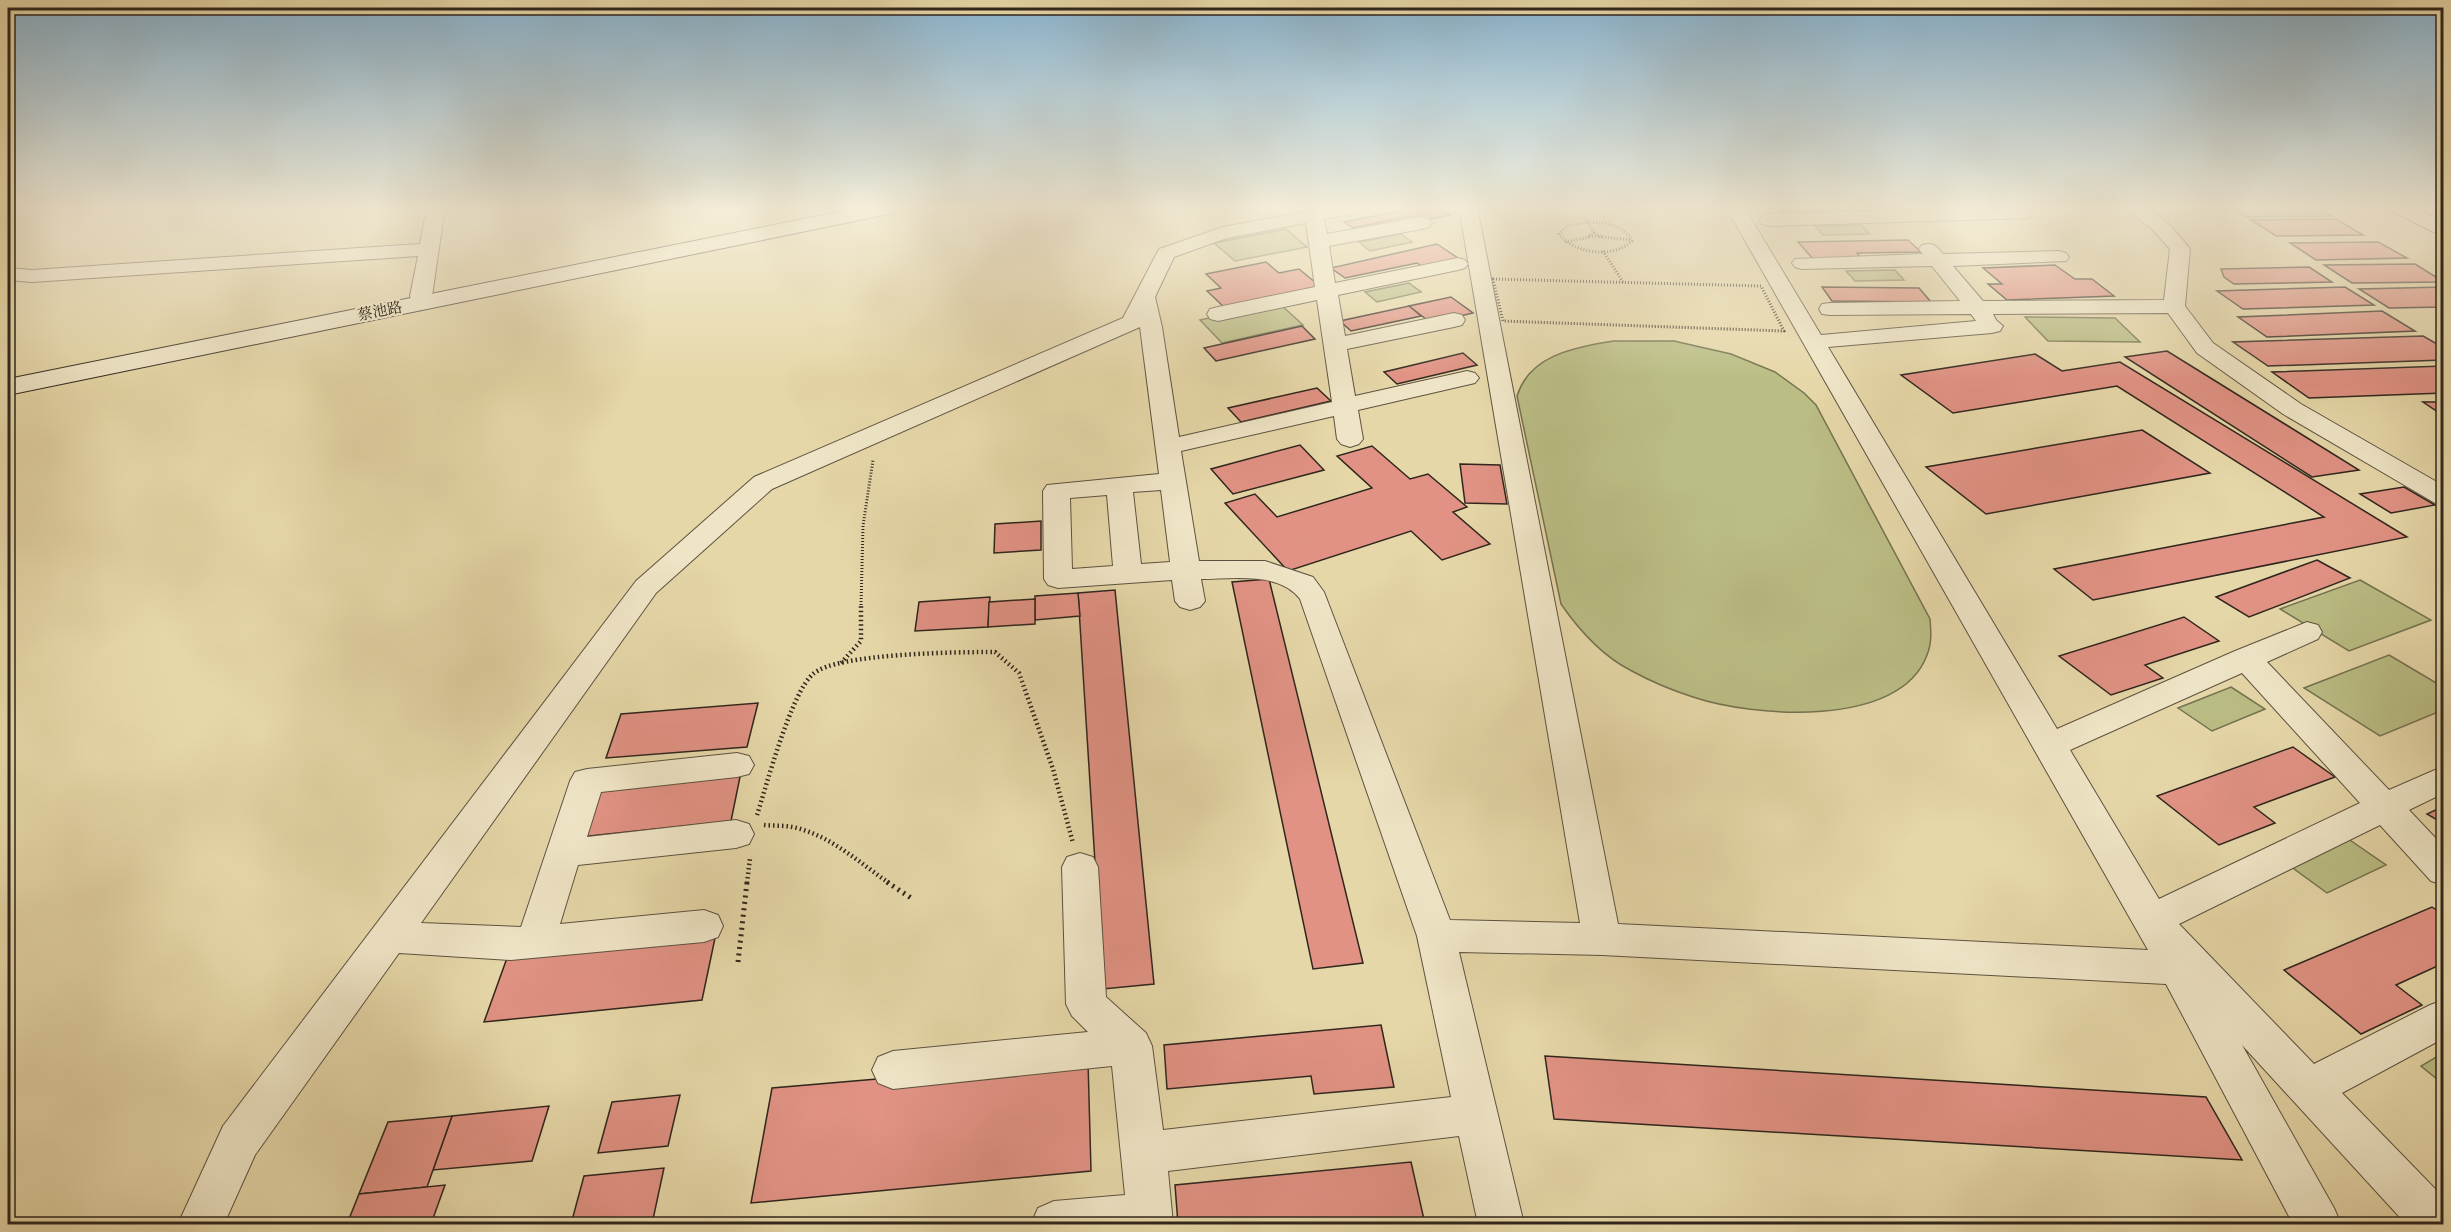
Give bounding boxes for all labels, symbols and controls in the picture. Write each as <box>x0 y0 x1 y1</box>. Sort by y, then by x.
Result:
street label: 蔡池路 <box>356 298 404 324</box>

